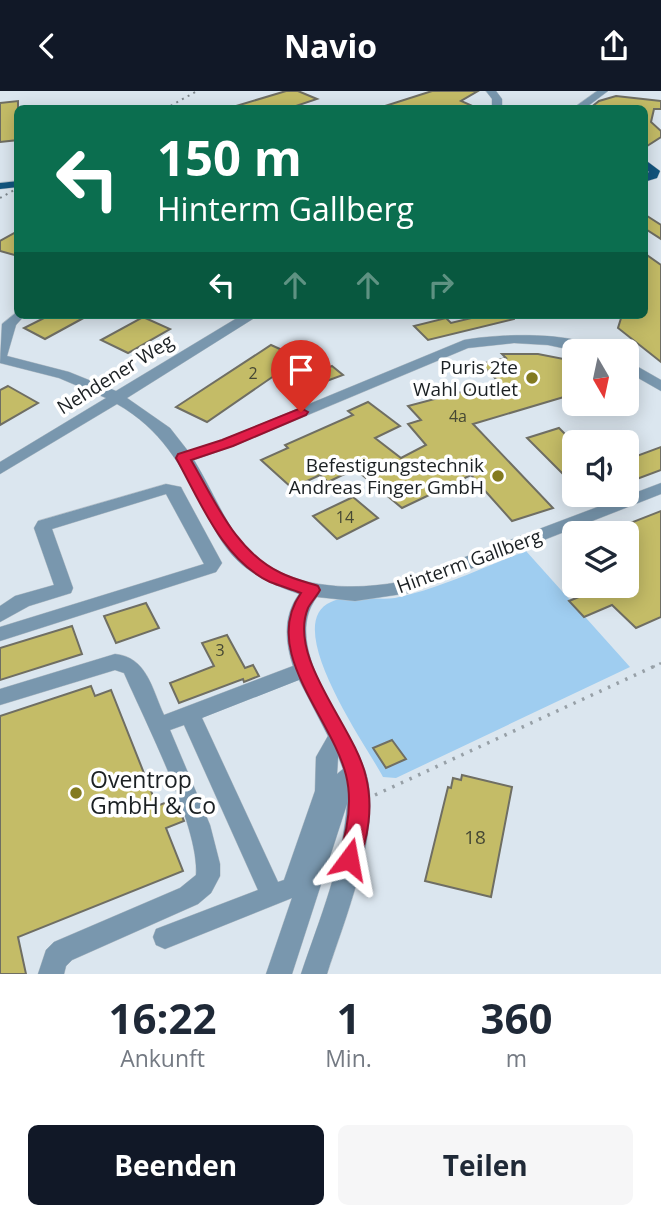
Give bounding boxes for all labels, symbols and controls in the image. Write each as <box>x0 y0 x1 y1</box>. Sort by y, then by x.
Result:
text: Navio <box>284 24 377 67</box>
icon: back <box>28 27 66 65</box>
icon: share <box>595 27 633 65</box>
text: 150 m <box>157 124 302 190</box>
icon: left <box>42 133 133 224</box>
text: Hinterm Gallberg <box>157 187 414 230</box>
icon: left <box>203 266 241 304</box>
icon: ahead <box>276 266 314 304</box>
icon: ahead <box>349 266 387 304</box>
icon: right <box>422 266 460 304</box>
street label: Nehdener Weg <box>52 328 178 420</box>
north arrow <box>562 339 639 417</box>
map controls <box>562 339 639 598</box>
pin <box>271 340 331 412</box>
icon: arrive <box>282 351 320 389</box>
place label: Puris 2te Wahl Outlet <box>413 354 518 402</box>
house number: 2 <box>248 362 258 384</box>
marker: Puris 2te Wahl Outlet <box>524 370 540 386</box>
house number: 4a <box>449 405 467 427</box>
button: sound <box>562 430 639 507</box>
place label: Befestigungstechnik Andreas Finger GmbH <box>289 452 484 500</box>
marker: Befestigungstechnik Andreas Finger GmbH <box>490 468 506 484</box>
house number: 14 <box>336 506 354 528</box>
button: layers <box>562 521 639 598</box>
street label: Hinterm Gallberg <box>393 523 545 599</box>
house number: 3 <box>215 639 225 661</box>
place label: Oventrop GmbH & Co <box>90 763 216 821</box>
marker: Oventrop GmbH & Co <box>68 785 84 801</box>
position arrow <box>312 822 386 896</box>
house number: 18 <box>464 824 486 850</box>
text: 16:22 <box>109 989 217 1046</box>
text: 1 <box>336 989 361 1046</box>
text: 360 <box>480 989 552 1046</box>
text: Ankunft <box>120 1042 205 1074</box>
text: Min. <box>325 1042 372 1074</box>
text: m <box>506 1042 527 1074</box>
button: Beenden <box>28 1125 324 1205</box>
button: Teilen <box>338 1125 633 1205</box>

